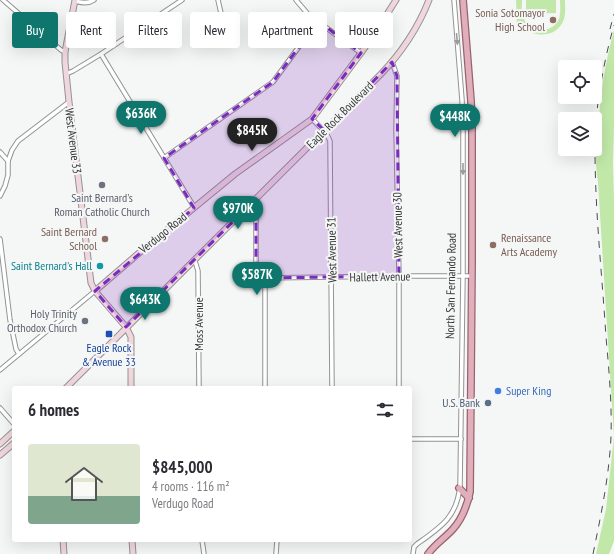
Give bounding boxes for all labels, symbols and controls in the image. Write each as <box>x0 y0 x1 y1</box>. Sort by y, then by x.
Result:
place label: Sonia Sotomayor High School <box>475 5 546 34</box>
chip: Buy <box>12 12 58 48</box>
chip: Rent <box>66 12 116 48</box>
chip: Filters <box>124 12 182 48</box>
chip: New <box>190 12 240 48</box>
chip: Apartment <box>248 12 327 48</box>
chip: House <box>335 12 393 48</box>
marker: Sonia Sotomayor High School <box>548 15 558 25</box>
one-way arrow <box>453 33 460 45</box>
map controls <box>558 60 602 156</box>
button: locate <box>558 60 602 104</box>
street label: Eagle Rock Boulevard <box>303 78 376 151</box>
pin: $636K <box>113 101 169 135</box>
pin: $448K <box>427 104 483 138</box>
text: $636K <box>125 105 157 122</box>
street label: West Avenue 33 <box>62 107 85 175</box>
text: $448K <box>439 108 471 125</box>
button: layers <box>558 112 602 156</box>
pin: $845K <box>224 118 280 152</box>
text: $845K <box>236 122 268 139</box>
one-way arrow <box>460 163 466 176</box>
marker: Saint Bernard's Roman Catholic Church <box>97 180 107 190</box>
place label: Saint Bernard's Roman Catholic Church <box>54 190 150 219</box>
street label: West Avenue 30 <box>389 192 406 258</box>
pin: $970K <box>210 196 266 230</box>
text: $970K <box>222 200 254 217</box>
street label: Verdugo Road <box>135 209 190 257</box>
street label: West Avenue 31 <box>323 217 340 283</box>
place label: Saint Bernard School <box>41 224 97 253</box>
place label: Renaissance Arts Academy <box>501 230 557 259</box>
street label: North San Fernando Road <box>442 233 459 339</box>
marker: Saint Bernard School <box>100 234 110 244</box>
marker: Renaissance Arts Academy <box>488 240 498 250</box>
place label: Saint Bernard's Hall <box>11 258 92 273</box>
marker: Saint Bernard's Hall <box>95 261 105 271</box>
pin: $587K <box>229 262 285 296</box>
text: $587K <box>241 266 273 283</box>
street label: Hallett Avenue <box>349 268 411 285</box>
pin: $643K <box>117 287 173 321</box>
text: $643K <box>129 291 161 308</box>
street label: Moss Avenue <box>191 297 206 351</box>
place label: Holy Trinity Orthodox Church <box>7 306 77 335</box>
marker: Holy Trinity Orthodox Church <box>80 316 90 326</box>
marker: Eagle Rock & Avenue 33 <box>104 329 114 339</box>
place label: Eagle Rock & Avenue 33 <box>82 340 136 369</box>
place label: Super King <box>506 383 551 398</box>
marker: Super King <box>493 386 503 396</box>
place label: U.S. Bank <box>442 395 480 410</box>
marker: U.S. Bank <box>483 398 493 408</box>
text: 6 homes <box>28 399 79 421</box>
icon: filters <box>374 399 396 421</box>
text: $845,000 <box>152 456 213 478</box>
icon: home <box>60 460 108 508</box>
text: 4 rooms · 116 m² <box>152 478 230 495</box>
text: Verdugo Road <box>152 495 214 512</box>

